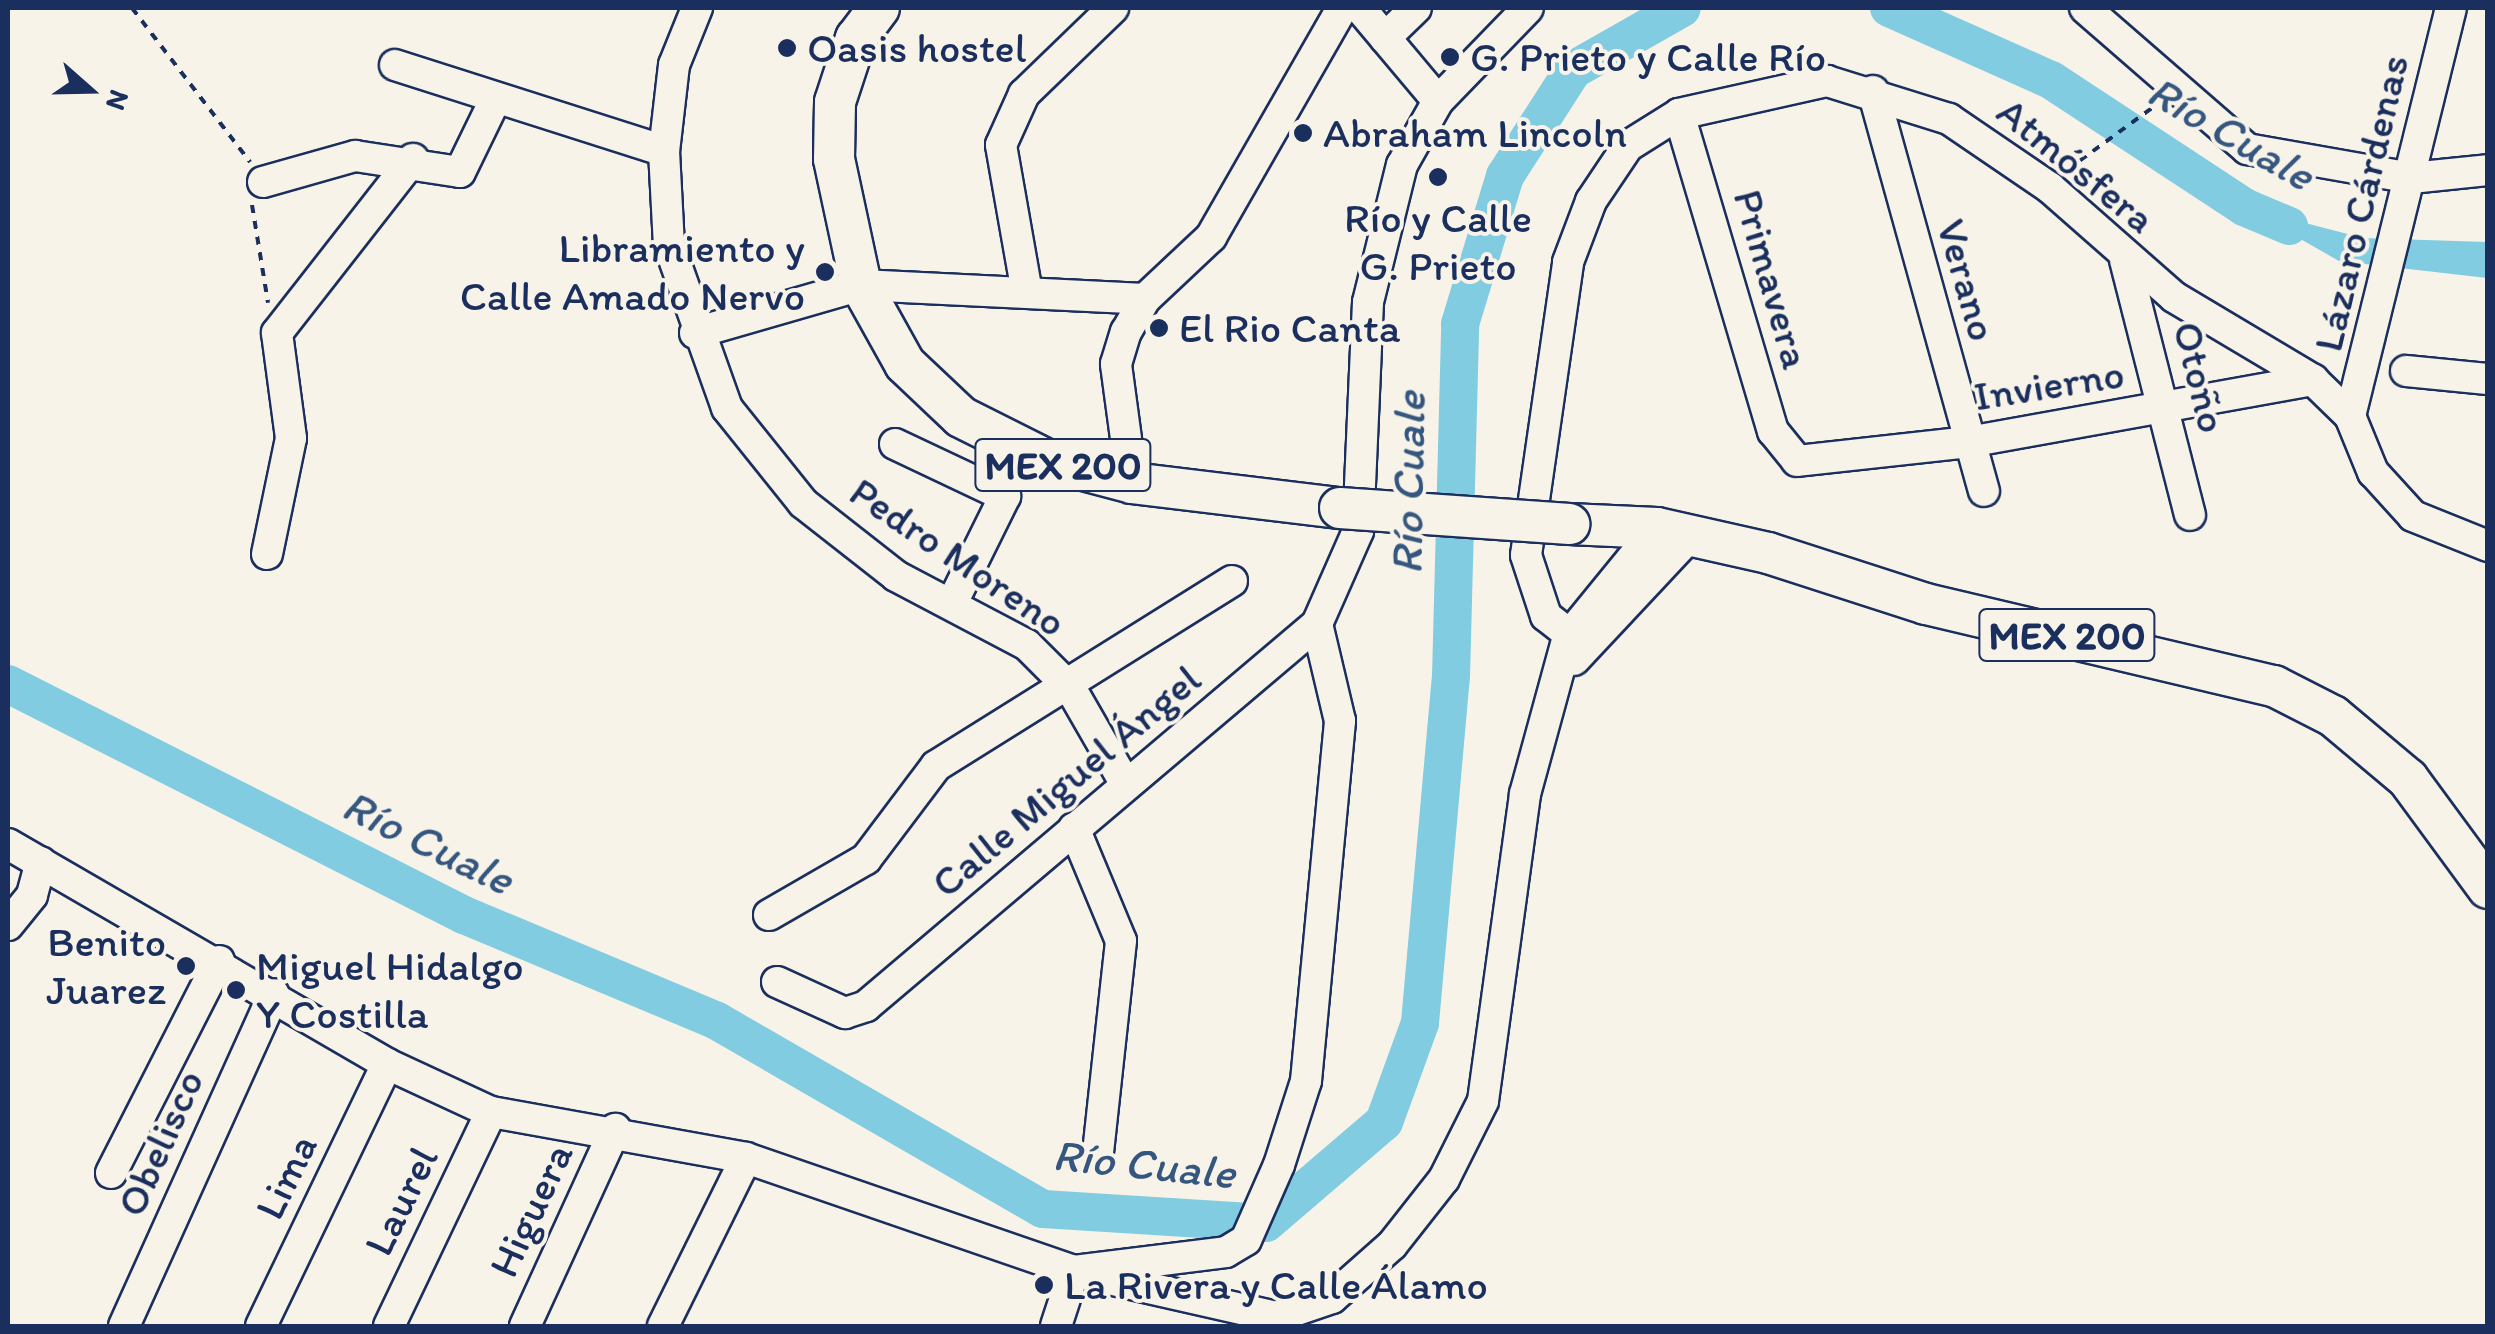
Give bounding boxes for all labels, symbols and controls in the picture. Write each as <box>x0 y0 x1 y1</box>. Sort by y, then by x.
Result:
place label: Oasis hostel <box>807 23 1027 73</box>
place label: G. Prieto y Calle Río <box>1470 32 1825 82</box>
marker: Oasis hostel <box>776 37 798 59</box>
north arrow <box>40 40 140 140</box>
marker: G. Prieto y Calle Río <box>1439 46 1461 68</box>
street label: Lázaro Cárdenas <box>2302 50 2420 356</box>
water label: Río Cuale <box>2139 64 2323 202</box>
text: N <box>99 86 137 115</box>
street label: Atmósfera <box>1987 86 2165 244</box>
place label: Abraham Lincoln <box>1323 108 1629 158</box>
marker: Abraham Lincoln <box>1292 122 1314 144</box>
marker: Río y Calle G. Prieto <box>1427 166 1449 188</box>
street label: Primavera <box>1722 184 1822 374</box>
place label: Río y Calle G. Prieto <box>1344 193 1532 292</box>
street label: Verano <box>1926 213 2008 347</box>
place label: Libramiento y Calle Amado Nervo <box>460 223 805 322</box>
marker: Libramiento y Calle Amado Nervo <box>814 261 836 283</box>
place label: El Rio Canta <box>1179 303 1399 353</box>
street label: Otoño <box>2162 316 2238 438</box>
marker: El Rio Canta <box>1148 317 1170 339</box>
street label: Invierno <box>1970 348 2128 422</box>
water label: Río Cuale <box>1379 392 1437 574</box>
road number: MEX 200 <box>973 430 1153 500</box>
street label: Pedro Moreno <box>841 467 1075 647</box>
road number: MEX 200 <box>1977 600 2157 670</box>
street label: Calle Miguel Ángel <box>921 654 1211 908</box>
water label: Río Cuale <box>334 778 522 906</box>
place label: Benito Juarez <box>46 917 166 1016</box>
place label: Miguel Hidalgo Y Costilla <box>256 941 524 1040</box>
marker: Benito Juarez <box>175 955 197 977</box>
marker: Miguel Hidalgo Y Costilla <box>225 979 247 1001</box>
street label: Obelisco <box>105 1062 215 1224</box>
street label: Lima <box>244 1126 328 1228</box>
water label: Río Cuale <box>1051 1128 1237 1200</box>
street label: Higuera <box>478 1135 584 1285</box>
street label: Laurel <box>353 1138 449 1264</box>
place label: La Rivera y Calle Álamo <box>1064 1260 1486 1310</box>
marker: La Rivera y Calle Álamo <box>1033 1274 1055 1296</box>

